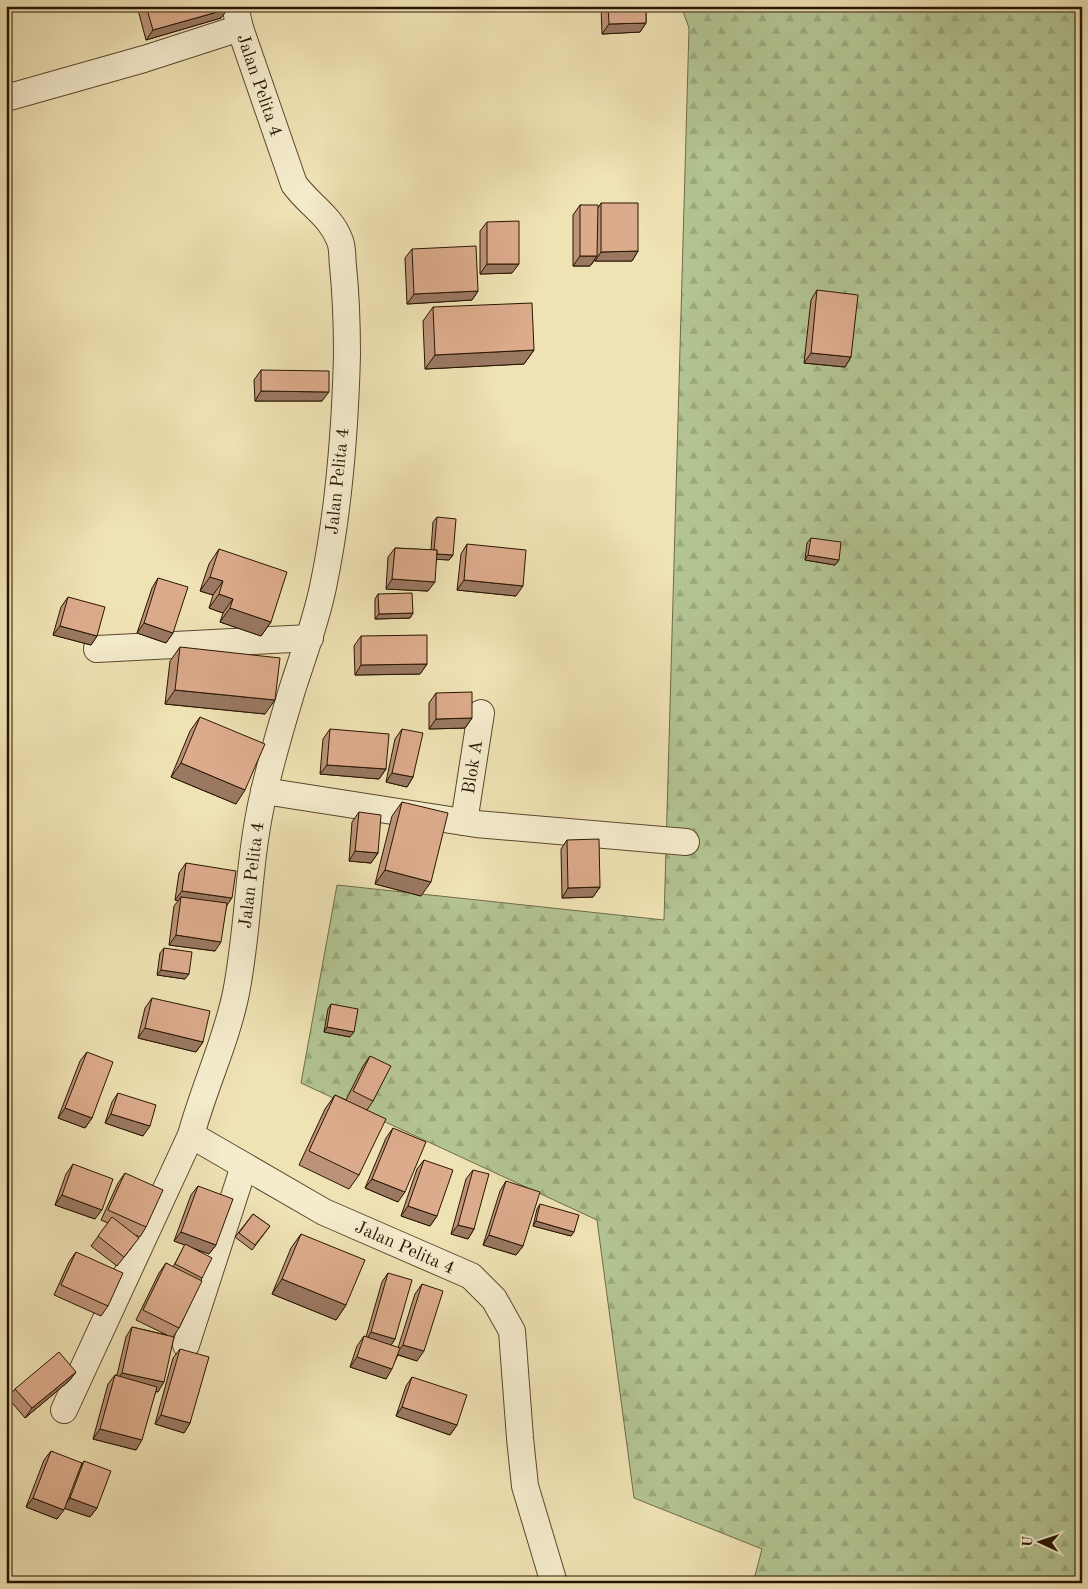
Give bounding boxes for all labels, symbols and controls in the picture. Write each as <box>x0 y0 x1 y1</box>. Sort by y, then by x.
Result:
street label: Jalan Pelita 4 <box>233 32 285 139</box>
street label: Jalan Pelita 4 <box>323 427 353 535</box>
street label: Blok A <box>460 739 486 795</box>
street label: Jalan Pelita 4 <box>237 821 267 929</box>
street label: Jalan Pelita 4 <box>352 1218 457 1278</box>
north arrow <box>1016 1516 1066 1566</box>
text: U <box>1021 1535 1035 1547</box>

